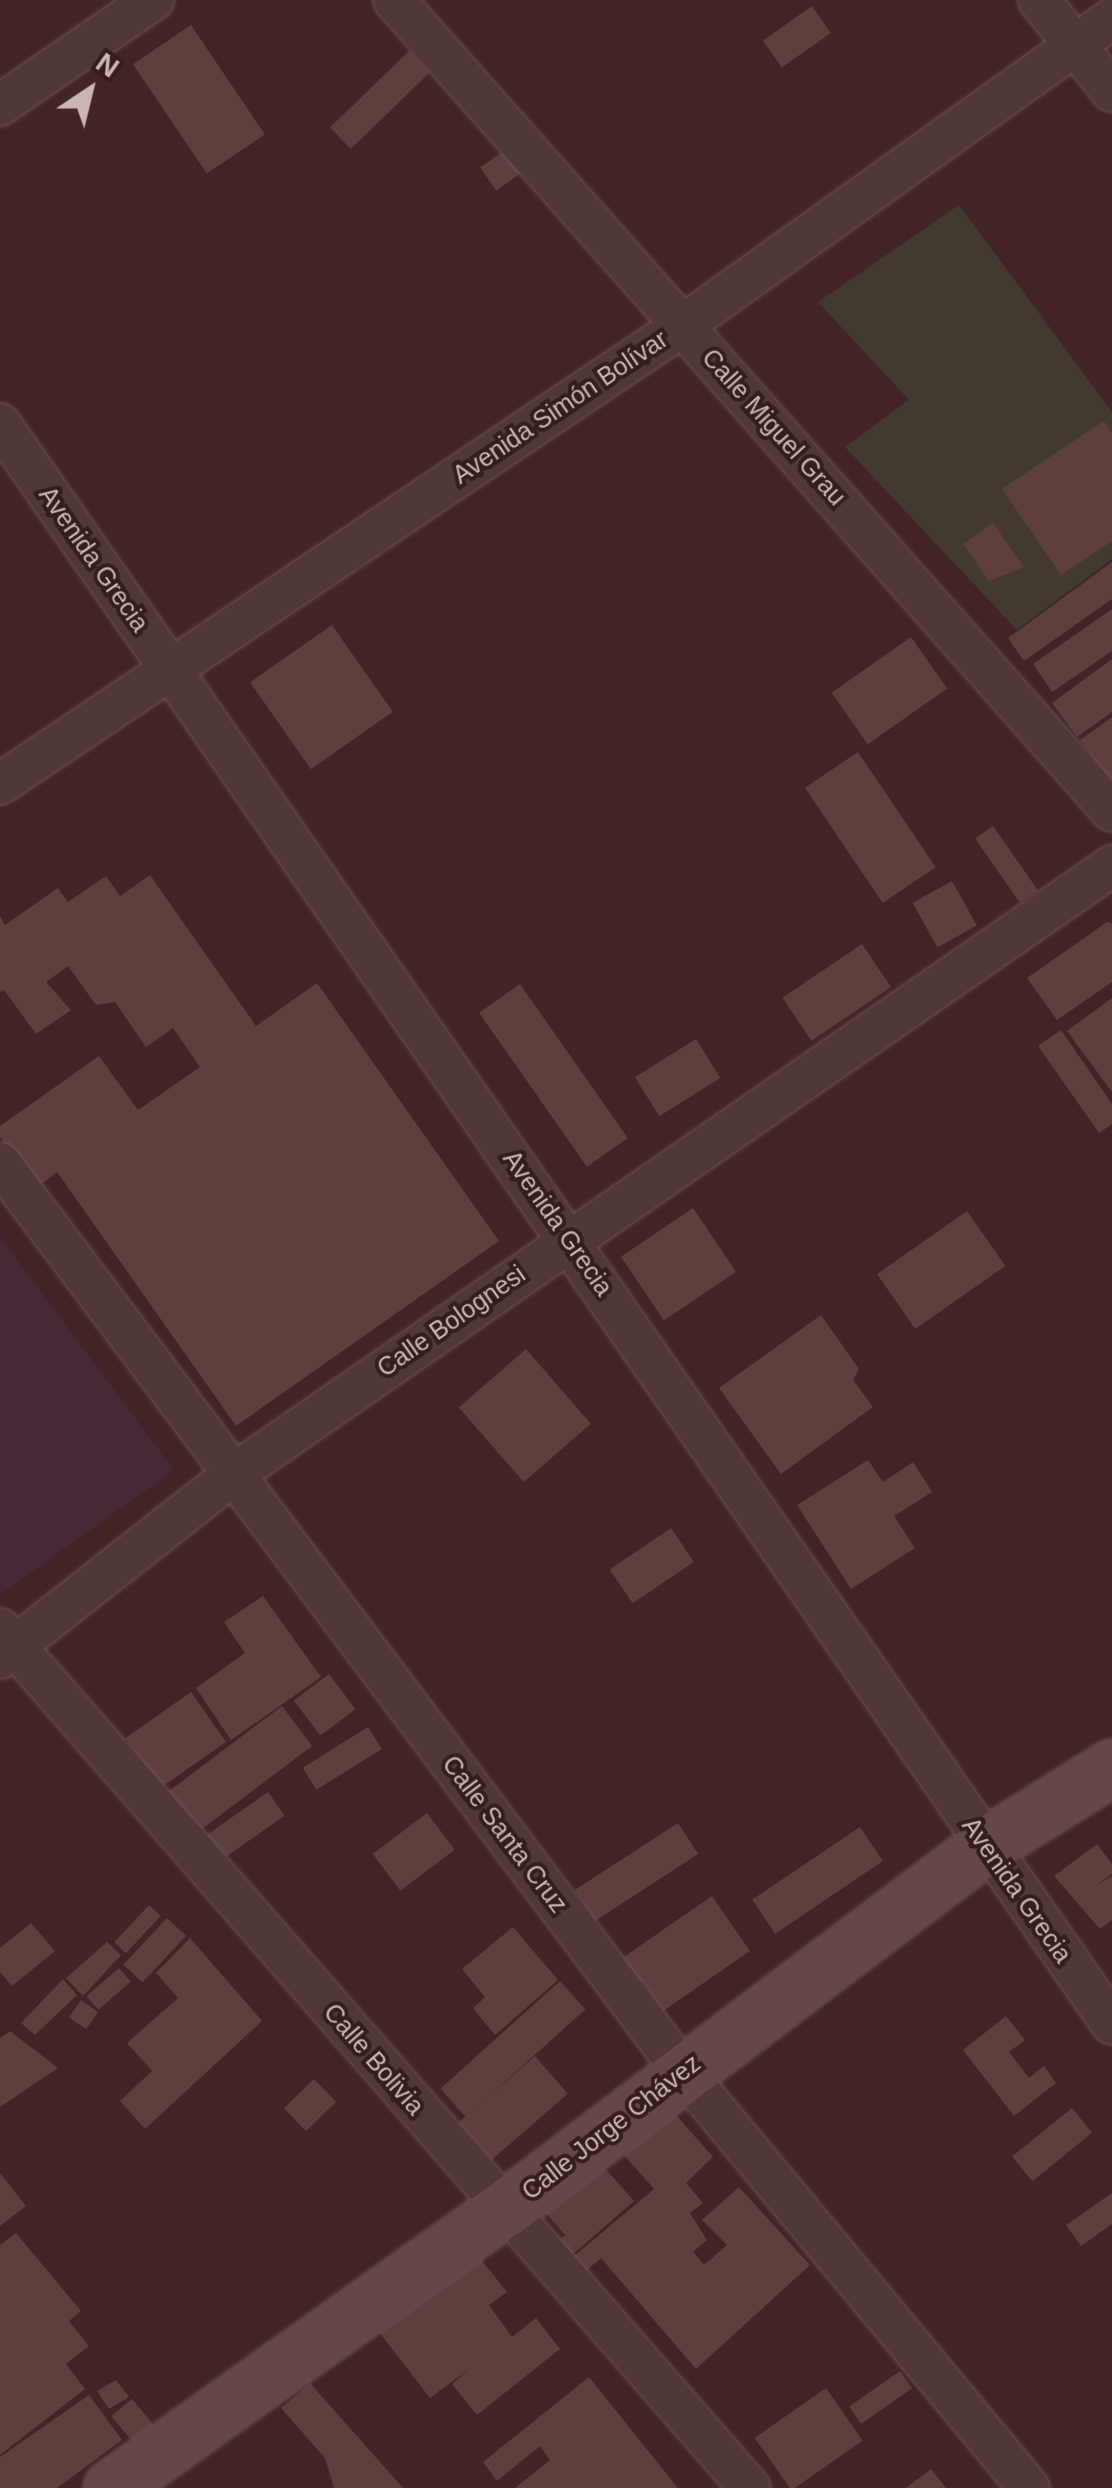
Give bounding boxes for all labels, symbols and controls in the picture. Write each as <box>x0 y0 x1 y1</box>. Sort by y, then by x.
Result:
north arrow <box>40 40 140 140</box>
text: N <box>90 47 125 84</box>
street label: Avenida Simón Bolívar <box>447 324 673 490</box>
street label: Calle Miguel Grau <box>696 343 852 511</box>
street label: Avenida Grecia <box>33 481 155 637</box>
street label: Avenida Grecia <box>497 1145 619 1301</box>
street label: Calle Bolognesi <box>371 1259 531 1383</box>
street label: Calle Santa Cruz <box>436 1750 574 1918</box>
street label: Avenida Grecia <box>956 1812 1078 1968</box>
street label: Calle Bolivia <box>318 1997 430 2121</box>
street label: Calle Jorge Chávez <box>516 2048 706 2206</box>

